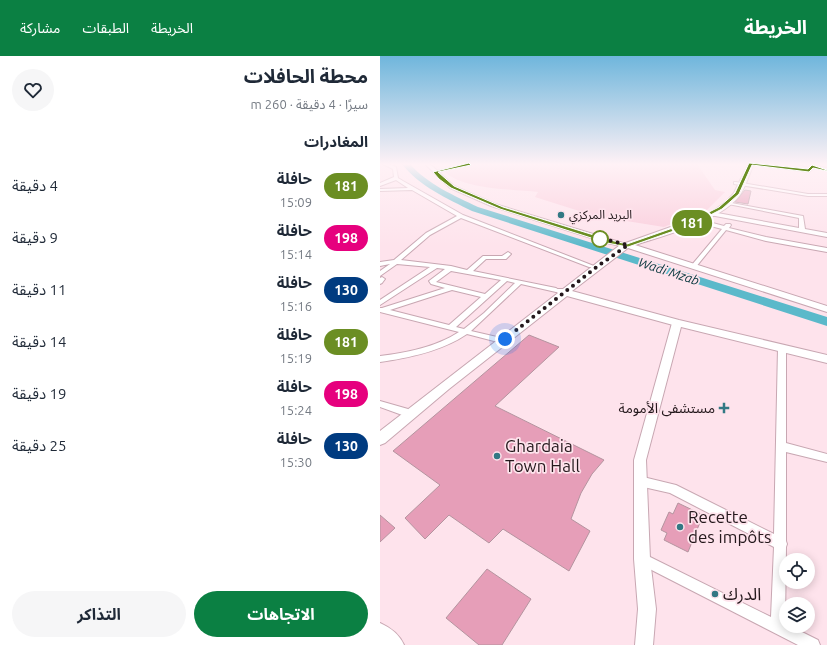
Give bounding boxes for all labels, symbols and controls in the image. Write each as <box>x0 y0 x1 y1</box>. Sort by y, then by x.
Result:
text: الخريطة <box>744 16 807 38</box>
text: مشاركة <box>20 20 60 36</box>
text: الطبقات <box>82 20 129 36</box>
text: الخريطة <box>151 20 193 36</box>
text: محطة الحافلات <box>244 65 368 87</box>
button: heart <box>12 69 54 111</box>
text: سيرًا · 4 دقيقة · 260 m <box>251 97 368 111</box>
text: المغادرات <box>304 133 368 150</box>
text: حافلة <box>277 170 312 187</box>
text: 4 دقيقة <box>12 177 58 194</box>
text: 181 <box>334 178 358 194</box>
text: 15:09 <box>279 195 312 209</box>
place label: البريد المركزي <box>569 208 632 225</box>
marker: البريد المركزي <box>556 210 566 220</box>
line badge: 181 <box>669 210 715 236</box>
text: 181 <box>680 215 704 231</box>
text: حافلة <box>277 222 312 239</box>
text: 9 دقيقة <box>12 229 58 246</box>
text: 198 <box>334 230 358 246</box>
unlabelled marker <box>591 230 609 248</box>
text: 15:14 <box>279 247 312 261</box>
water label: Wadi Mzab <box>637 255 701 287</box>
text: حافلة <box>277 274 312 291</box>
text: 11 دقيقة <box>12 281 67 298</box>
text: 130 <box>334 282 358 298</box>
text: 15:16 <box>279 299 312 313</box>
text: حافلة <box>277 326 312 343</box>
your location <box>495 329 515 349</box>
text: 14 دقيقة <box>12 333 67 350</box>
text: 181 <box>334 334 358 350</box>
text: 15:19 <box>279 351 312 365</box>
text: حافلة <box>277 378 312 395</box>
text: 19 دقيقة <box>12 385 67 402</box>
text: 198 <box>334 386 358 402</box>
place label: مستشفى الأمومة <box>619 400 715 417</box>
marker: مستشفى الأمومة <box>718 402 730 414</box>
text: 15:24 <box>279 403 312 417</box>
text: حافلة <box>277 430 312 447</box>
place label: Ghardaia Town Hall <box>505 436 580 475</box>
text: 25 دقيقة <box>12 437 67 454</box>
text: 130 <box>334 438 358 454</box>
marker: Ghardaia Town Hall <box>492 451 502 461</box>
text: 15:30 <box>279 455 312 469</box>
place label: Recette des impôts <box>688 507 771 546</box>
marker: Recette des impôts <box>675 522 685 532</box>
map controls <box>779 553 815 633</box>
button: locate <box>779 553 815 589</box>
place label: الدرك <box>723 584 761 604</box>
marker: الدرك <box>710 589 720 599</box>
button: التذاكر <box>12 591 186 637</box>
button: الاتجاهات <box>194 591 368 637</box>
button: layers <box>779 597 815 633</box>

